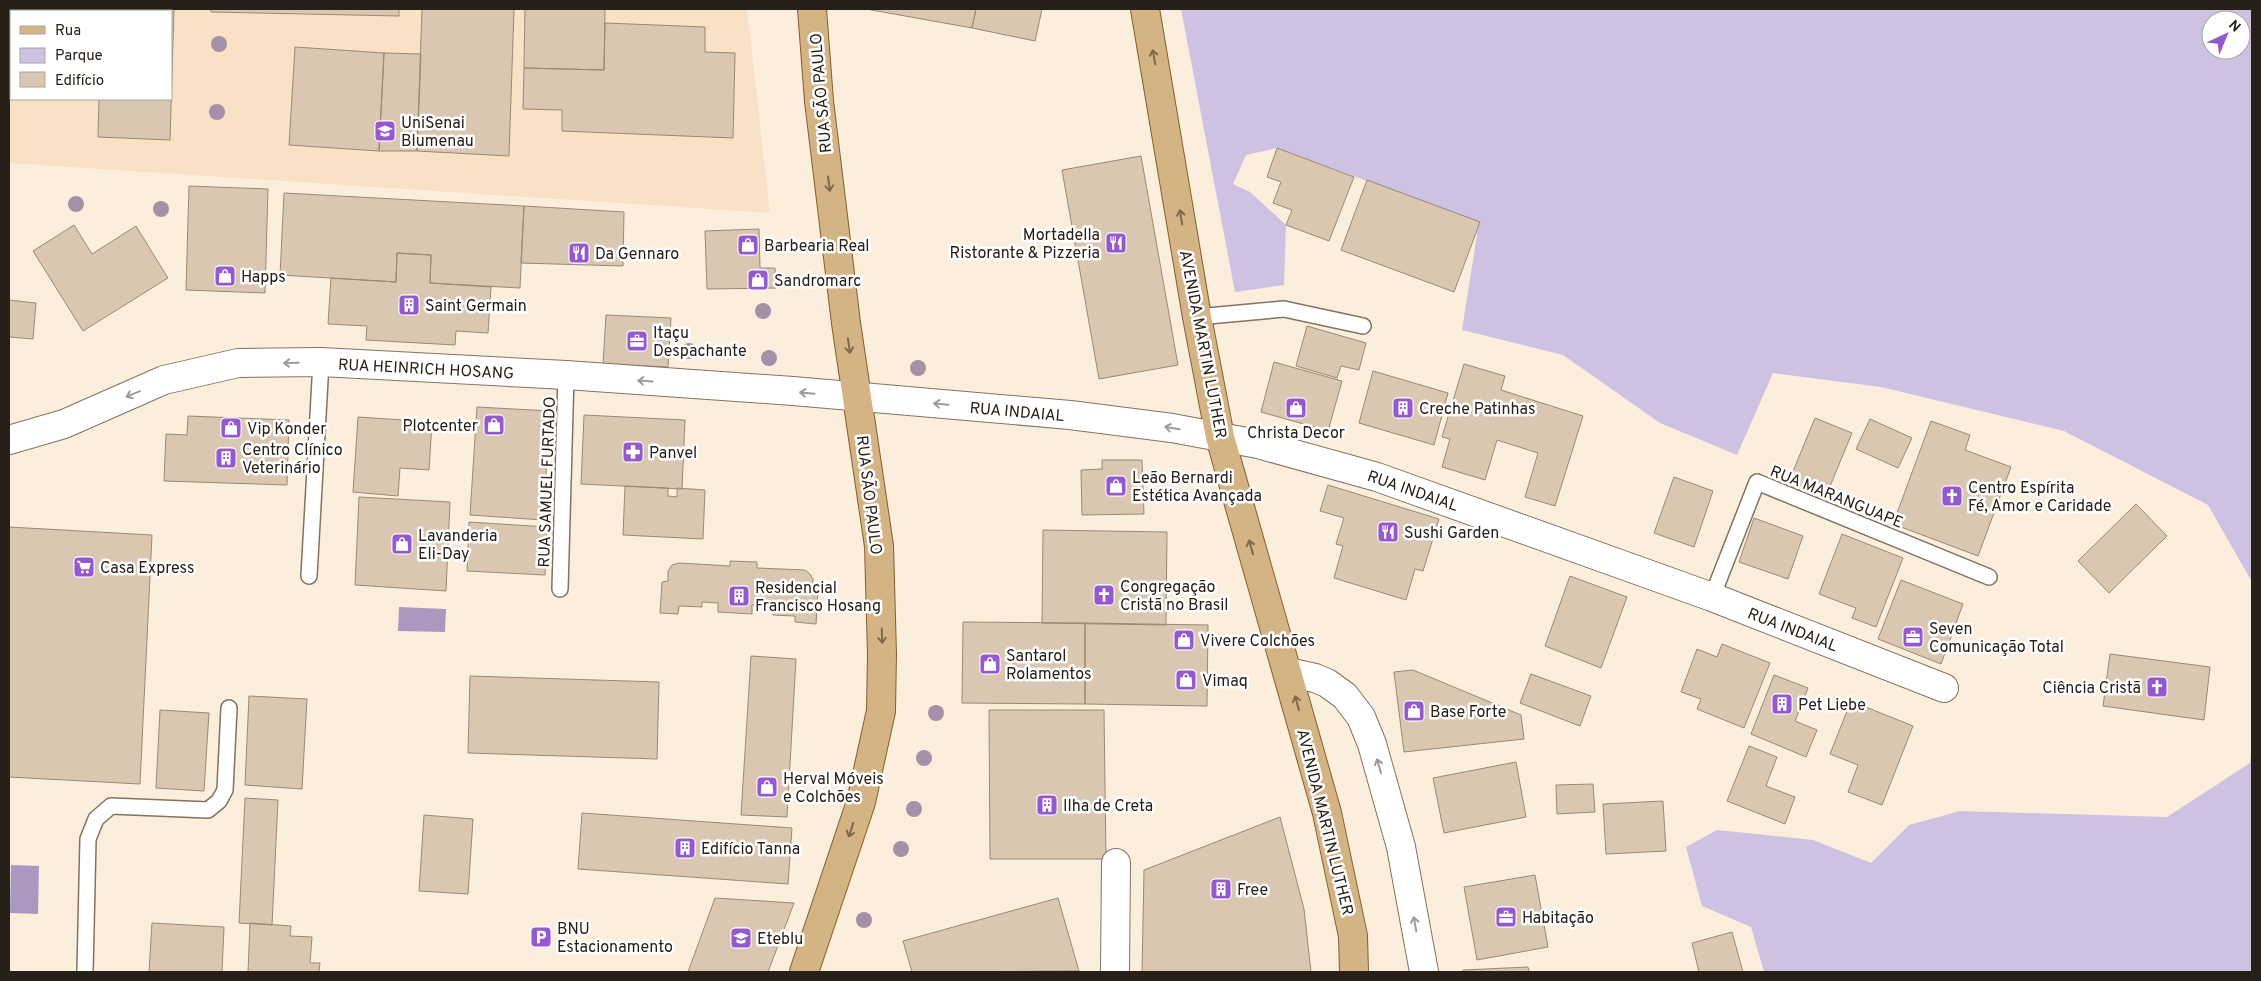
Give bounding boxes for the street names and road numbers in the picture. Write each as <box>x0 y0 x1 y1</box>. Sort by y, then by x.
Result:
street label: RUA SÃO PAULO <box>804 32 837 154</box>
street label: AVENIDA MARTIN LUTHER <box>1174 248 1230 440</box>
street label: RUA HEINRICH HOSANG <box>337 355 514 385</box>
street label: RUA SAMUEL FURTADO <box>535 396 561 568</box>
street label: RUA INDAIAL <box>969 399 1065 427</box>
street label: RUA SÃO PAULO <box>851 434 888 556</box>
street label: RUA MARANGUAPE <box>1767 462 1906 534</box>
street label: RUA INDAIAL <box>1364 467 1461 517</box>
street label: RUA INDAIAL <box>1744 605 1840 657</box>
street label: AVENIDA MARTIN LUTHER <box>1291 727 1357 918</box>

